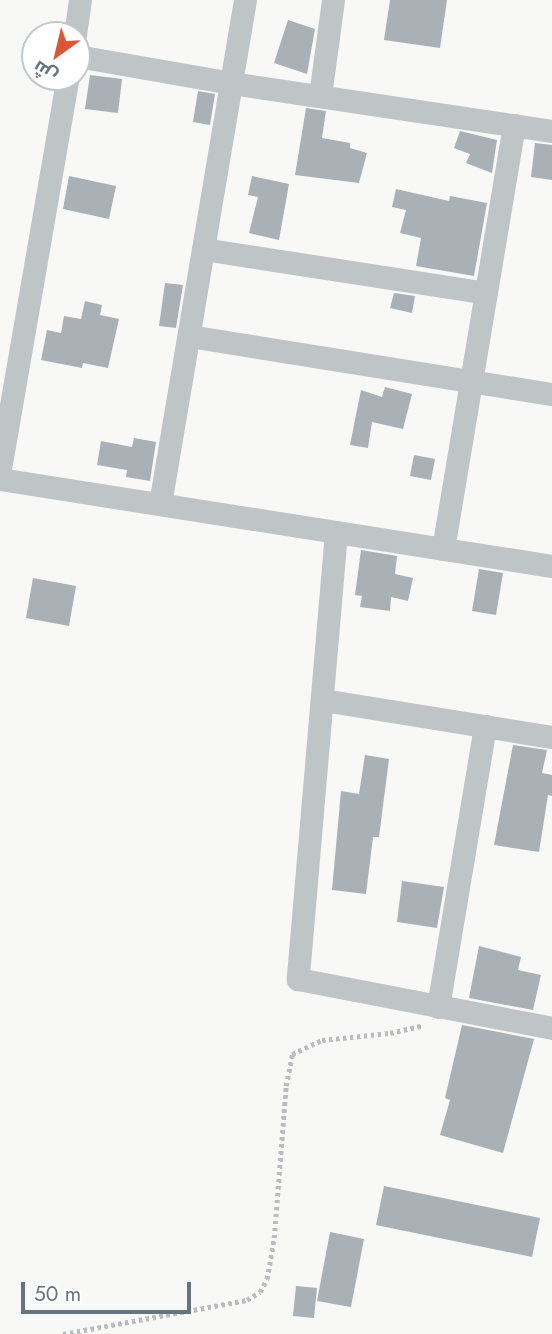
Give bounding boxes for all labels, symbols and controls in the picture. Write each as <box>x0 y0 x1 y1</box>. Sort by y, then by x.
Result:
north arrow <box>21 21 91 91</box>
text: ش <box>27 54 63 90</box>
scale bar <box>24 1268 194 1312</box>
text: 50 m <box>34 1279 81 1309</box>

